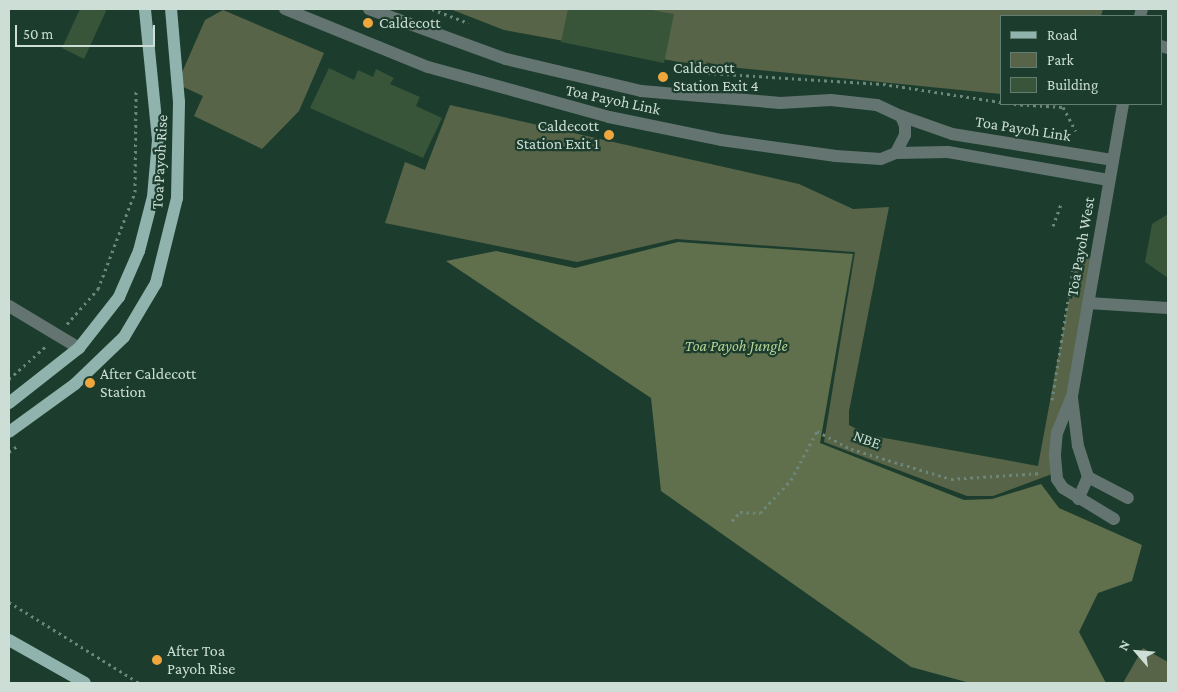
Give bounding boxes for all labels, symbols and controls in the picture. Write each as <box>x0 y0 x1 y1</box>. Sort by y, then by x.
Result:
place label: Caldecott <box>379 13 441 33</box>
scale bar <box>18 15 158 47</box>
legend <box>1000 15 1162 105</box>
marker: Caldecott <box>361 16 375 30</box>
text: 50 m <box>23 26 53 42</box>
text: Road <box>1047 27 1077 43</box>
text: Park <box>1047 52 1074 68</box>
place label: Caldecott Station Exit 4 <box>673 58 759 96</box>
marker: Caldecott Station Exit 4 <box>657 71 669 83</box>
text: Building <box>1047 77 1098 93</box>
street label: Toa Payoh Link <box>564 81 662 119</box>
street label: Toa Payoh Link <box>974 112 1072 146</box>
street label: Toa Payoh Rise <box>148 114 172 210</box>
place label: Caldecott Station Exit 1 <box>516 116 599 154</box>
marker: Caldecott Station Exit 1 <box>603 129 615 141</box>
street label: Toa Payoh West <box>1063 196 1099 298</box>
park label: Toa Payoh Jungle <box>685 336 787 356</box>
place label: After Caldecott Station <box>100 364 196 402</box>
marker: After Caldecott Station <box>84 377 96 389</box>
street label: NBE <box>851 426 883 454</box>
north arrow <box>1112 627 1162 677</box>
text: N <box>1114 637 1133 653</box>
place label: After Toa Payoh Rise <box>167 641 235 679</box>
marker: After Toa Payoh Rise <box>151 654 163 666</box>

